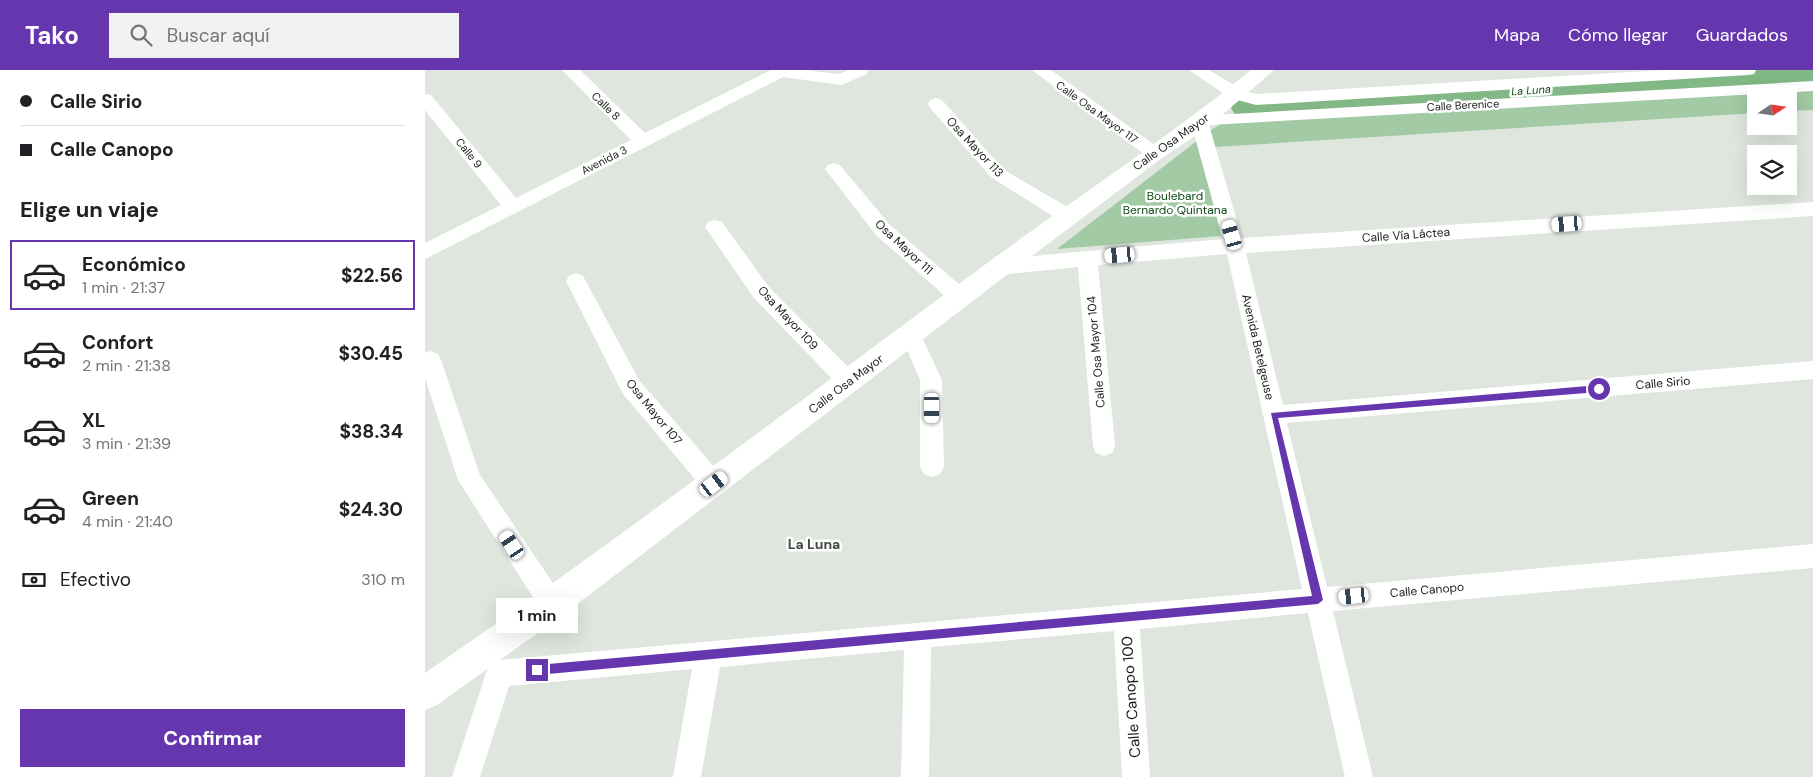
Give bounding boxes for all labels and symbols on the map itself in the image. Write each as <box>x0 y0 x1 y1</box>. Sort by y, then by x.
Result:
street label: Calle Osa Mayor 117 <box>1053 78 1141 146</box>
water label: La Luna <box>1511 82 1551 98</box>
north arrow <box>1747 85 1797 135</box>
street label: Calle 8 <box>589 89 623 123</box>
street label: Calle Berenice <box>1426 96 1500 114</box>
street label: Calle Osa Mayor <box>1130 109 1213 174</box>
street label: Osa Mayor 113 <box>943 113 1007 181</box>
street label: Calle 9 <box>453 135 485 171</box>
street label: Avenida 3 <box>579 142 629 178</box>
park label: Boulebard Bernardo Quintana <box>1123 188 1227 218</box>
car <box>1551 215 1582 233</box>
street label: Osa Mayor 111 <box>872 216 936 278</box>
car <box>1220 219 1243 251</box>
street label: Calle Vía Láctea <box>1361 224 1451 246</box>
car <box>1104 246 1135 264</box>
street label: Osa Mayor 109 <box>754 283 822 353</box>
street label: Avenida Betelgeuse <box>1238 293 1278 402</box>
street label: Calle Osa Mayor 104 <box>1083 295 1109 409</box>
street label: Calle Osa Mayor <box>805 350 887 417</box>
street label: Calle Sirio <box>1635 373 1691 393</box>
street label: Osa Mayor 107 <box>622 376 686 448</box>
route start <box>1588 378 1610 400</box>
car <box>924 393 939 423</box>
car <box>697 469 730 499</box>
car <box>497 528 526 562</box>
district label: La Luna <box>788 535 840 553</box>
street label: Calle Canopo <box>1389 579 1465 601</box>
car <box>1338 587 1369 605</box>
callout: 1 min <box>496 598 578 632</box>
street label: Calle Canopo 100 <box>1117 635 1145 759</box>
route end <box>526 659 548 681</box>

